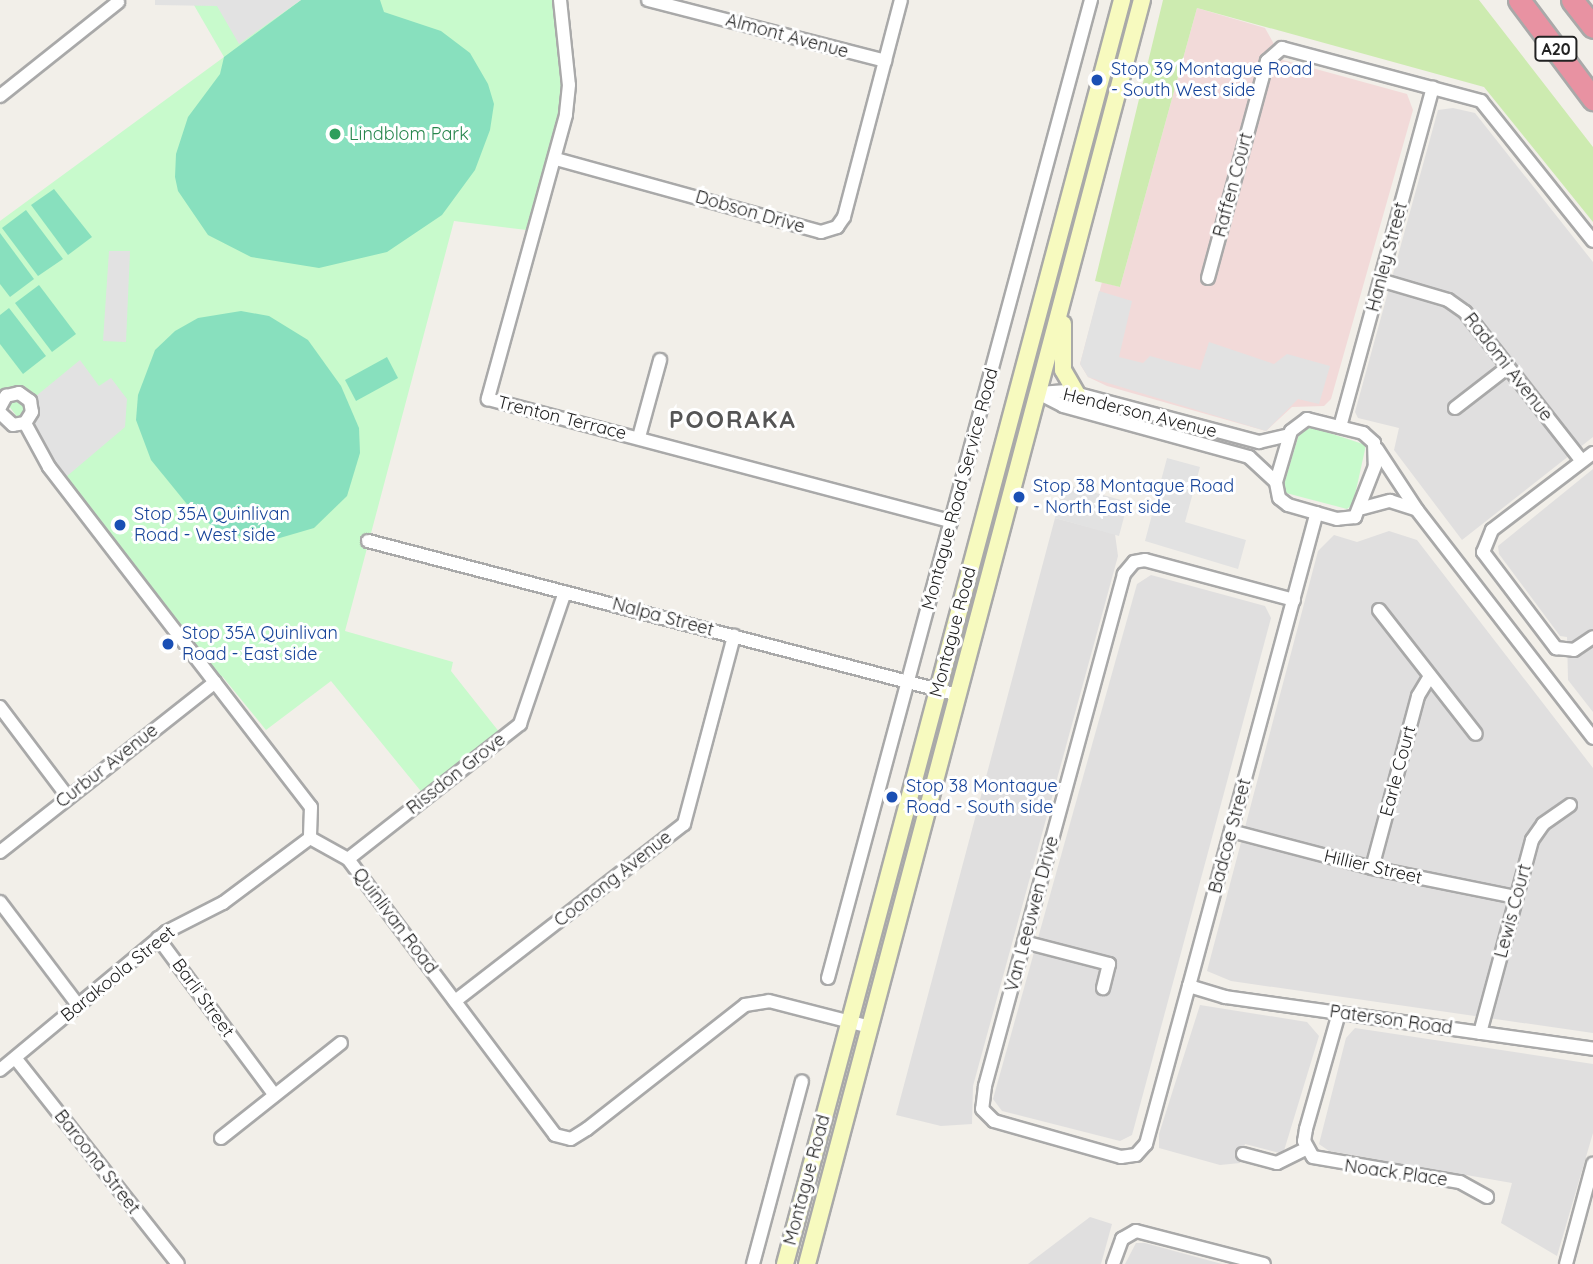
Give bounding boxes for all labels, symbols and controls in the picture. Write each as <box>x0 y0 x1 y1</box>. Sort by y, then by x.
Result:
street label: Almont Avenue <box>723 9 851 63</box>
road number: A20 <box>1533 36 1579 61</box>
place label: Stop 39 Montague Road - South West side <box>1111 59 1312 102</box>
marker: Stop 39 Montague Road - South West side <box>1089 72 1105 88</box>
place label: Lindblom Park <box>349 123 469 145</box>
marker: Lindblom Park <box>327 126 343 142</box>
street label: Raffen Court <box>1209 130 1257 240</box>
street label: Dobson Drive <box>693 186 807 238</box>
street label: Hanley Street <box>1362 200 1412 314</box>
street label: Radomi Avenue <box>1459 309 1557 425</box>
street label: Montague Road Service Road <box>917 366 1003 612</box>
street label: Henderson Avenue <box>1061 383 1219 443</box>
street label: Trenton Terrace <box>495 392 629 444</box>
district label: POORAKA <box>670 406 796 434</box>
place label: Stop 38 Montague Road - North East side <box>1033 476 1234 518</box>
marker: Stop 38 Montague Road - North East side <box>1011 489 1027 505</box>
place label: Stop 35A Quinlivan Road - West side <box>134 504 290 546</box>
marker: Stop 35A Quinlivan Road - West side <box>112 517 128 533</box>
street label: Montague Road <box>925 564 981 700</box>
street label: Nalpa Street <box>610 593 716 641</box>
place label: Stop 35A Quinlivan Road - East side <box>182 623 338 666</box>
marker: Stop 35A Quinlivan Road - East side <box>160 636 176 652</box>
street label: Curbur Avenue <box>52 719 162 813</box>
street label: Earle Court <box>1376 723 1420 819</box>
street label: Rissdon Grove <box>402 729 510 819</box>
place label: Stop 38 Montague Road - South side <box>906 776 1058 818</box>
street label: Badcoe Street <box>1204 776 1256 896</box>
marker: Stop 38 Montague Road - South side <box>884 789 900 805</box>
street label: Coonong Avenue <box>550 827 676 931</box>
street label: Van Leeuwen Drive <box>1001 834 1063 994</box>
street label: Hillier Street <box>1322 845 1424 889</box>
street label: Lewis Court <box>1490 862 1536 960</box>
street label: Quinlivan Road <box>348 864 442 978</box>
street label: Barakoola Street <box>57 921 179 1027</box>
street label: Barli Street <box>167 955 239 1041</box>
street label: Paterson Road <box>1328 1001 1454 1039</box>
street label: Baroona Street <box>50 1106 144 1218</box>
street label: Montague Road <box>779 1112 835 1248</box>
street label: Noack Place <box>1343 1155 1449 1191</box>

